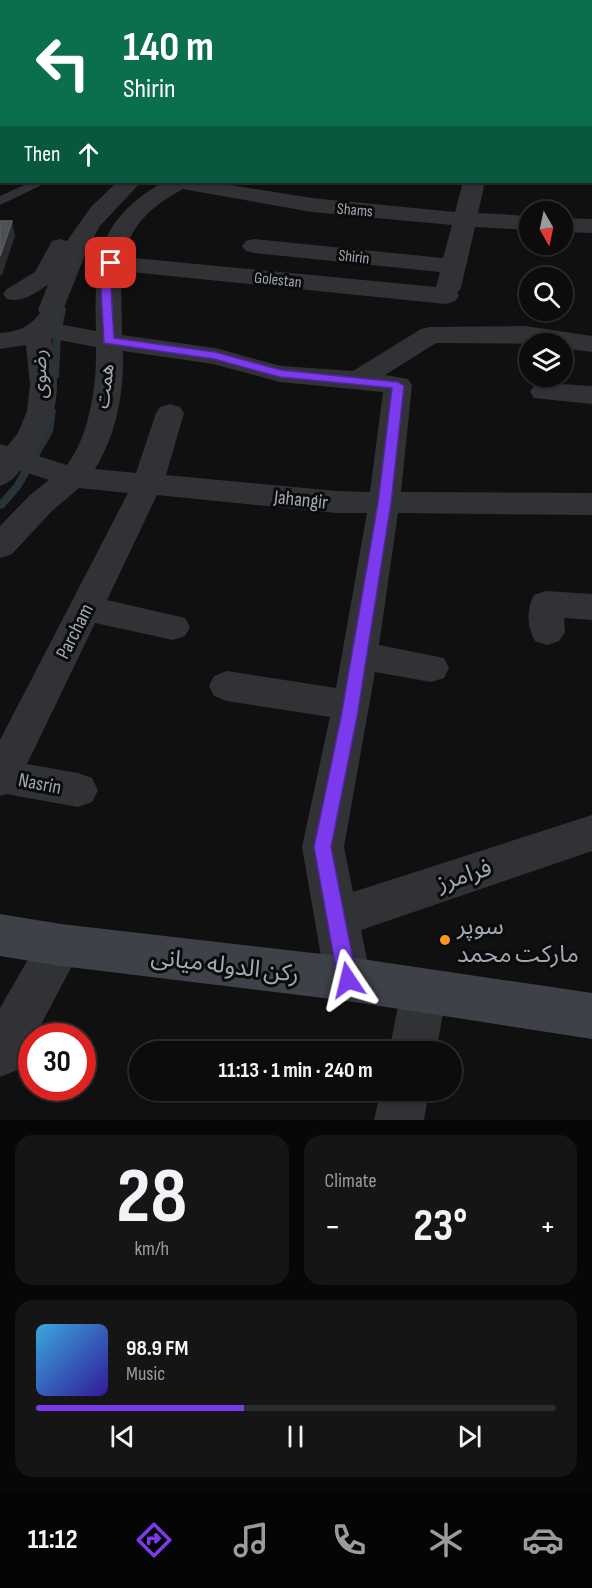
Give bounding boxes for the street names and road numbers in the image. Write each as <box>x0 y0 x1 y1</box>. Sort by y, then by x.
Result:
street label: Shams <box>336 199 374 222</box>
street label: Shirin <box>337 246 370 269</box>
street label: Golestan <box>253 269 303 292</box>
street label: رضوی <box>28 349 52 399</box>
street label: همت <box>90 362 120 410</box>
street label: Jahangir <box>272 485 329 515</box>
street label: Parcham <box>51 600 99 663</box>
street label: Nasrin <box>16 768 63 800</box>
street label: فرامرز <box>432 853 495 898</box>
street label: رکن الدوله میانی <box>149 942 301 989</box>

